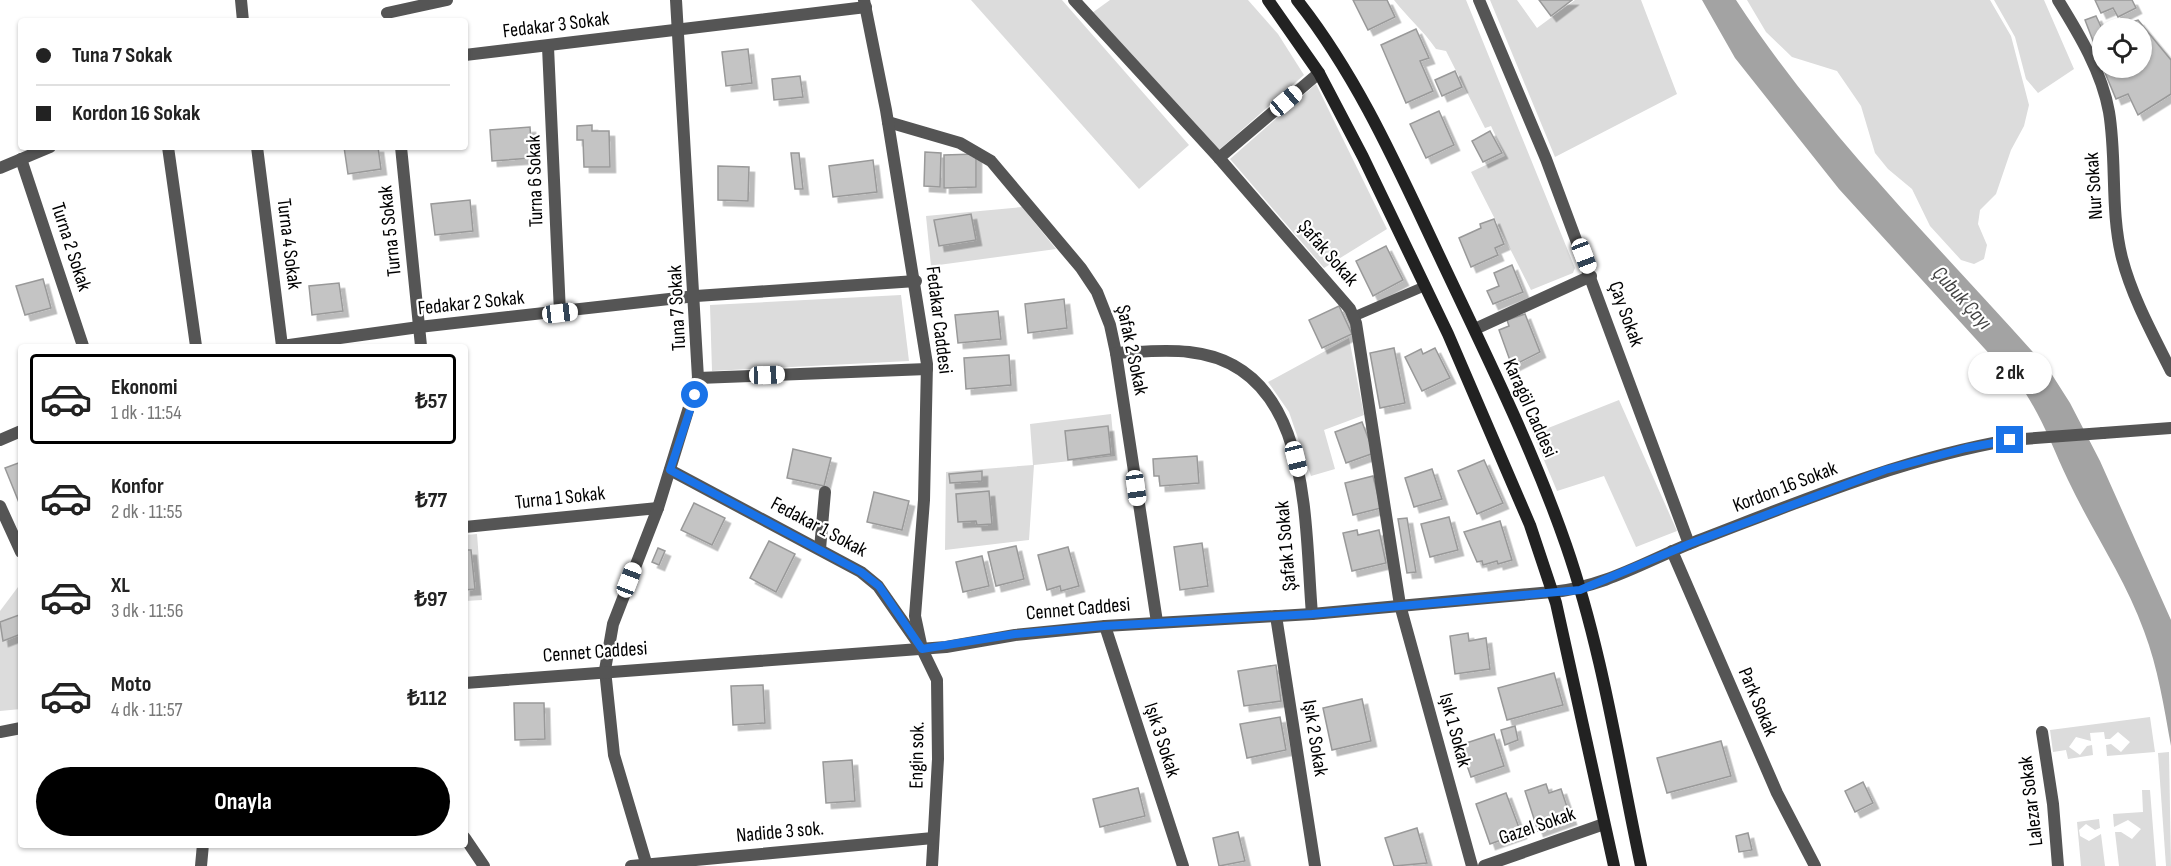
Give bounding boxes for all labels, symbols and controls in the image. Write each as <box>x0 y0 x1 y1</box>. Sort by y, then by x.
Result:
street label: Fedakar 3 Sokak <box>501 7 611 43</box>
map controls <box>2092 18 2152 78</box>
button: locate <box>2092 18 2152 78</box>
text: Tuna 7 Sokak <box>72 42 172 69</box>
car <box>1266 83 1306 119</box>
text: Kordon 16 Sokak <box>72 100 200 127</box>
street label: Turna 6 Sokak <box>521 134 549 227</box>
street label: Nur Sokak <box>2080 151 2108 220</box>
street label: Turna 5 Sokak <box>373 184 407 278</box>
street label: Turna 4 Sokak <box>272 197 307 291</box>
street label: Turna 2 Sokak <box>45 200 97 295</box>
street label: Şafak Sokak <box>1293 215 1364 291</box>
car <box>1569 236 1599 276</box>
water label: Çubuk Çayı <box>1927 261 1997 335</box>
street label: Tuna 7 Sokak <box>663 264 691 351</box>
street label: Fedakar Caddesi <box>920 265 958 375</box>
street label: Çay Sokak <box>1603 278 1649 350</box>
street label: Fedakar 2 Sokak <box>417 285 526 321</box>
car <box>541 302 579 324</box>
street label: Şafak 2 Sokak <box>1111 303 1153 398</box>
callout: 2 dk <box>1968 353 2052 395</box>
street label: Karagöl Caddesi <box>1498 355 1562 461</box>
text: 2 dk <box>1995 361 2025 385</box>
car <box>749 365 785 385</box>
icon: car <box>39 372 93 426</box>
text: Ekonomi <box>111 374 177 401</box>
route start <box>681 381 708 408</box>
text: ₺57 <box>415 388 447 415</box>
text: 1 dk · 11:54 <box>111 401 182 425</box>
route end <box>1996 426 2023 453</box>
car <box>1283 439 1309 479</box>
street label: Kordon 16 Sokak <box>1730 456 1841 518</box>
car <box>1125 469 1147 507</box>
icon: car <box>39 471 93 525</box>
text: Konfor <box>111 473 164 500</box>
street label: Turna 1 Sokak <box>514 481 606 515</box>
text: ₺77 <box>415 487 447 514</box>
street label: Fedakar 1 Sokak <box>767 492 872 563</box>
text: 2 dk · 11:55 <box>111 500 183 524</box>
street label: Şafak 1 Sokak <box>1270 500 1302 592</box>
car <box>614 560 644 600</box>
icon: car <box>39 570 93 624</box>
text: XL <box>111 572 130 599</box>
text: ₺97 <box>414 586 447 613</box>
street label: Cennet Caddesi <box>1025 592 1131 626</box>
text: 3 dk · 11:56 <box>111 599 183 623</box>
street label: Cennet Caddesi <box>542 636 648 668</box>
street label: Park Sokak <box>1733 664 1783 740</box>
icon: car <box>39 669 93 723</box>
text: Moto <box>111 671 151 698</box>
text: ₺112 <box>407 685 447 712</box>
street label: Işık 1 Sokak <box>1434 690 1476 770</box>
text: 4 dk · 11:57 <box>111 698 183 722</box>
street label: Işık 2 Sokak <box>1297 698 1333 778</box>
street label: Işık 3 Sokak <box>1139 700 1185 781</box>
street label: Engin sok. <box>904 721 930 789</box>
street label: Lalezar Sokak <box>2014 754 2048 847</box>
button: Onayla <box>36 767 450 836</box>
street label: Gazel Sokak <box>1496 802 1579 850</box>
street label: Nadide 3 sok. <box>735 816 825 848</box>

